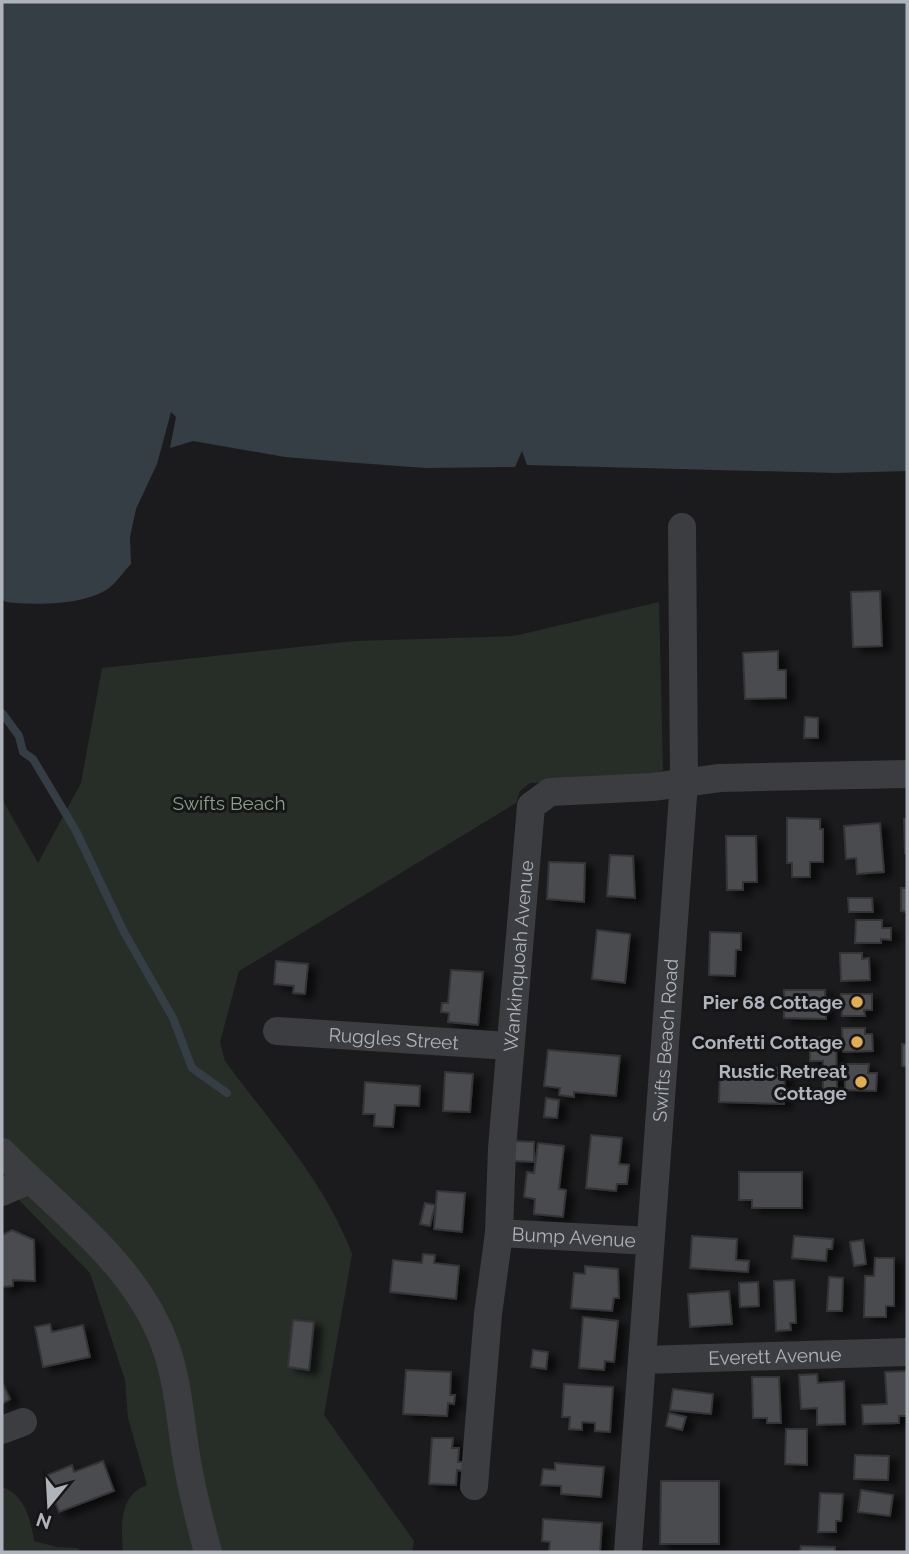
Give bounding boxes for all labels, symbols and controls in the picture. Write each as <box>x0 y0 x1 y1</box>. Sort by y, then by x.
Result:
park label: Swifts Beach <box>172 792 286 814</box>
street label: Wankinquoah Avenue <box>499 859 537 1053</box>
street label: Swifts Beach Road <box>648 958 682 1123</box>
place label: Pier 68 Cottage <box>703 991 843 1013</box>
marker: Pier 68 Cottage <box>849 994 865 1010</box>
street label: Ruggles Street <box>328 1023 460 1054</box>
place label: Confetti Cottage <box>692 1031 843 1053</box>
marker: Confetti Cottage <box>849 1034 865 1050</box>
place label: Rustic Retreat Cottage <box>718 1060 848 1104</box>
marker: Rustic Retreat Cottage <box>853 1074 869 1090</box>
street label: Bump Avenue <box>511 1223 636 1251</box>
street label: Everett Avenue <box>708 1343 842 1369</box>
north arrow <box>14 1470 84 1540</box>
text: N <box>33 1508 54 1534</box>

